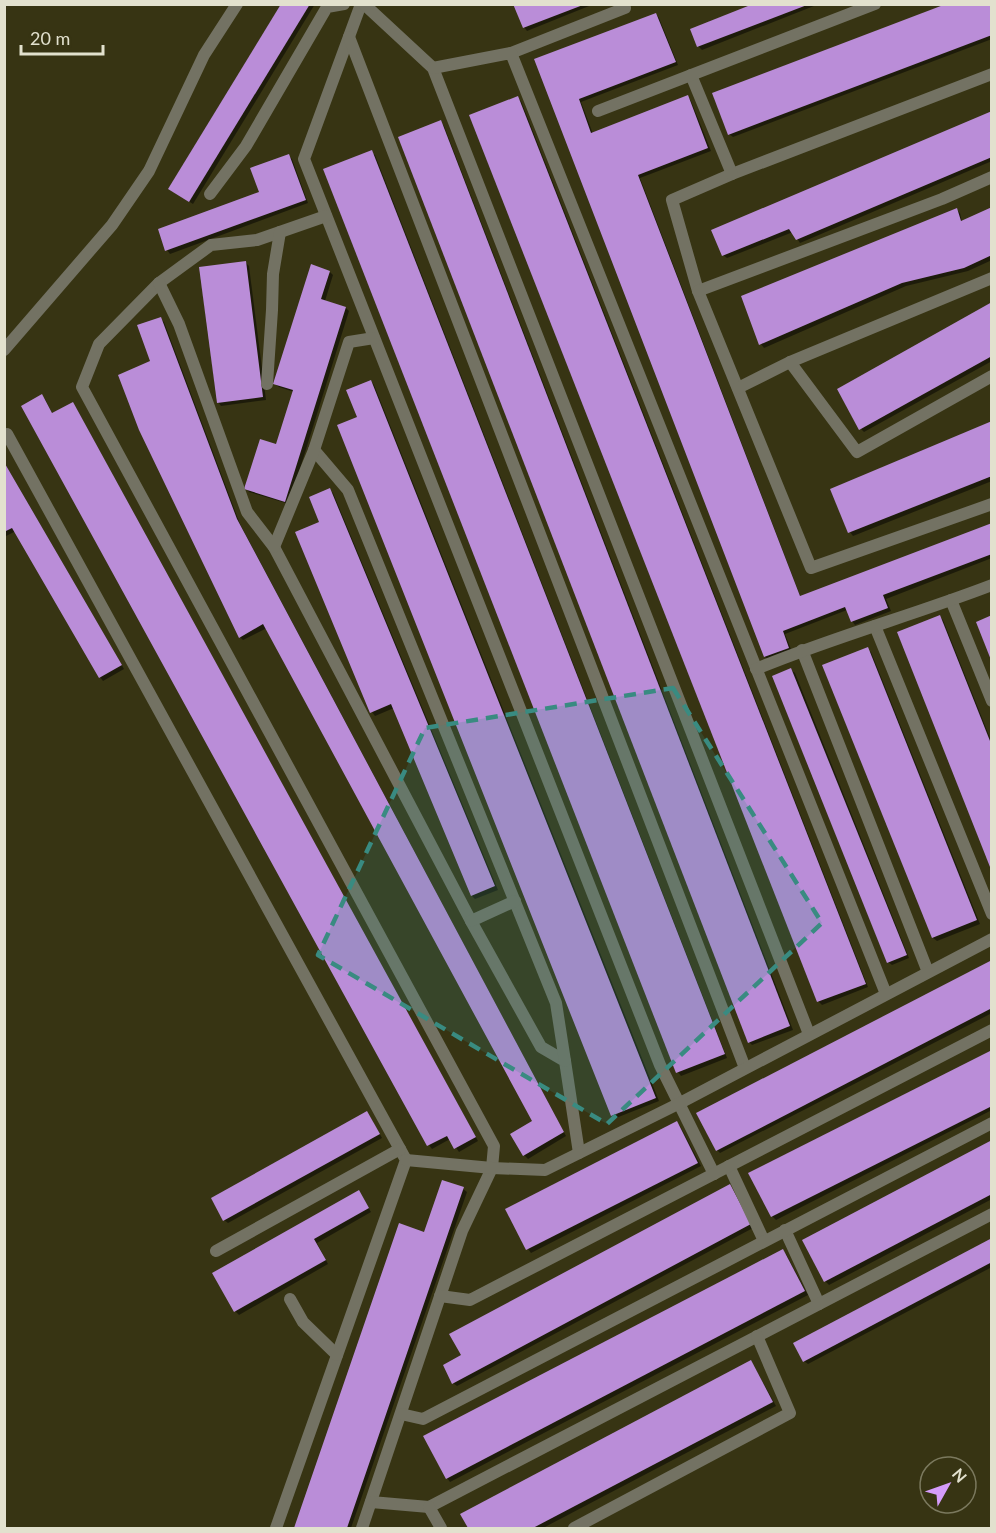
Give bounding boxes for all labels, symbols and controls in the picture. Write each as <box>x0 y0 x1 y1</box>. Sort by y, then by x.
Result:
scale bar <box>21 18 104 56</box>
text: 20 m <box>30 27 70 49</box>
north arrow <box>918 1455 978 1515</box>
text: N <box>949 1464 971 1486</box>

